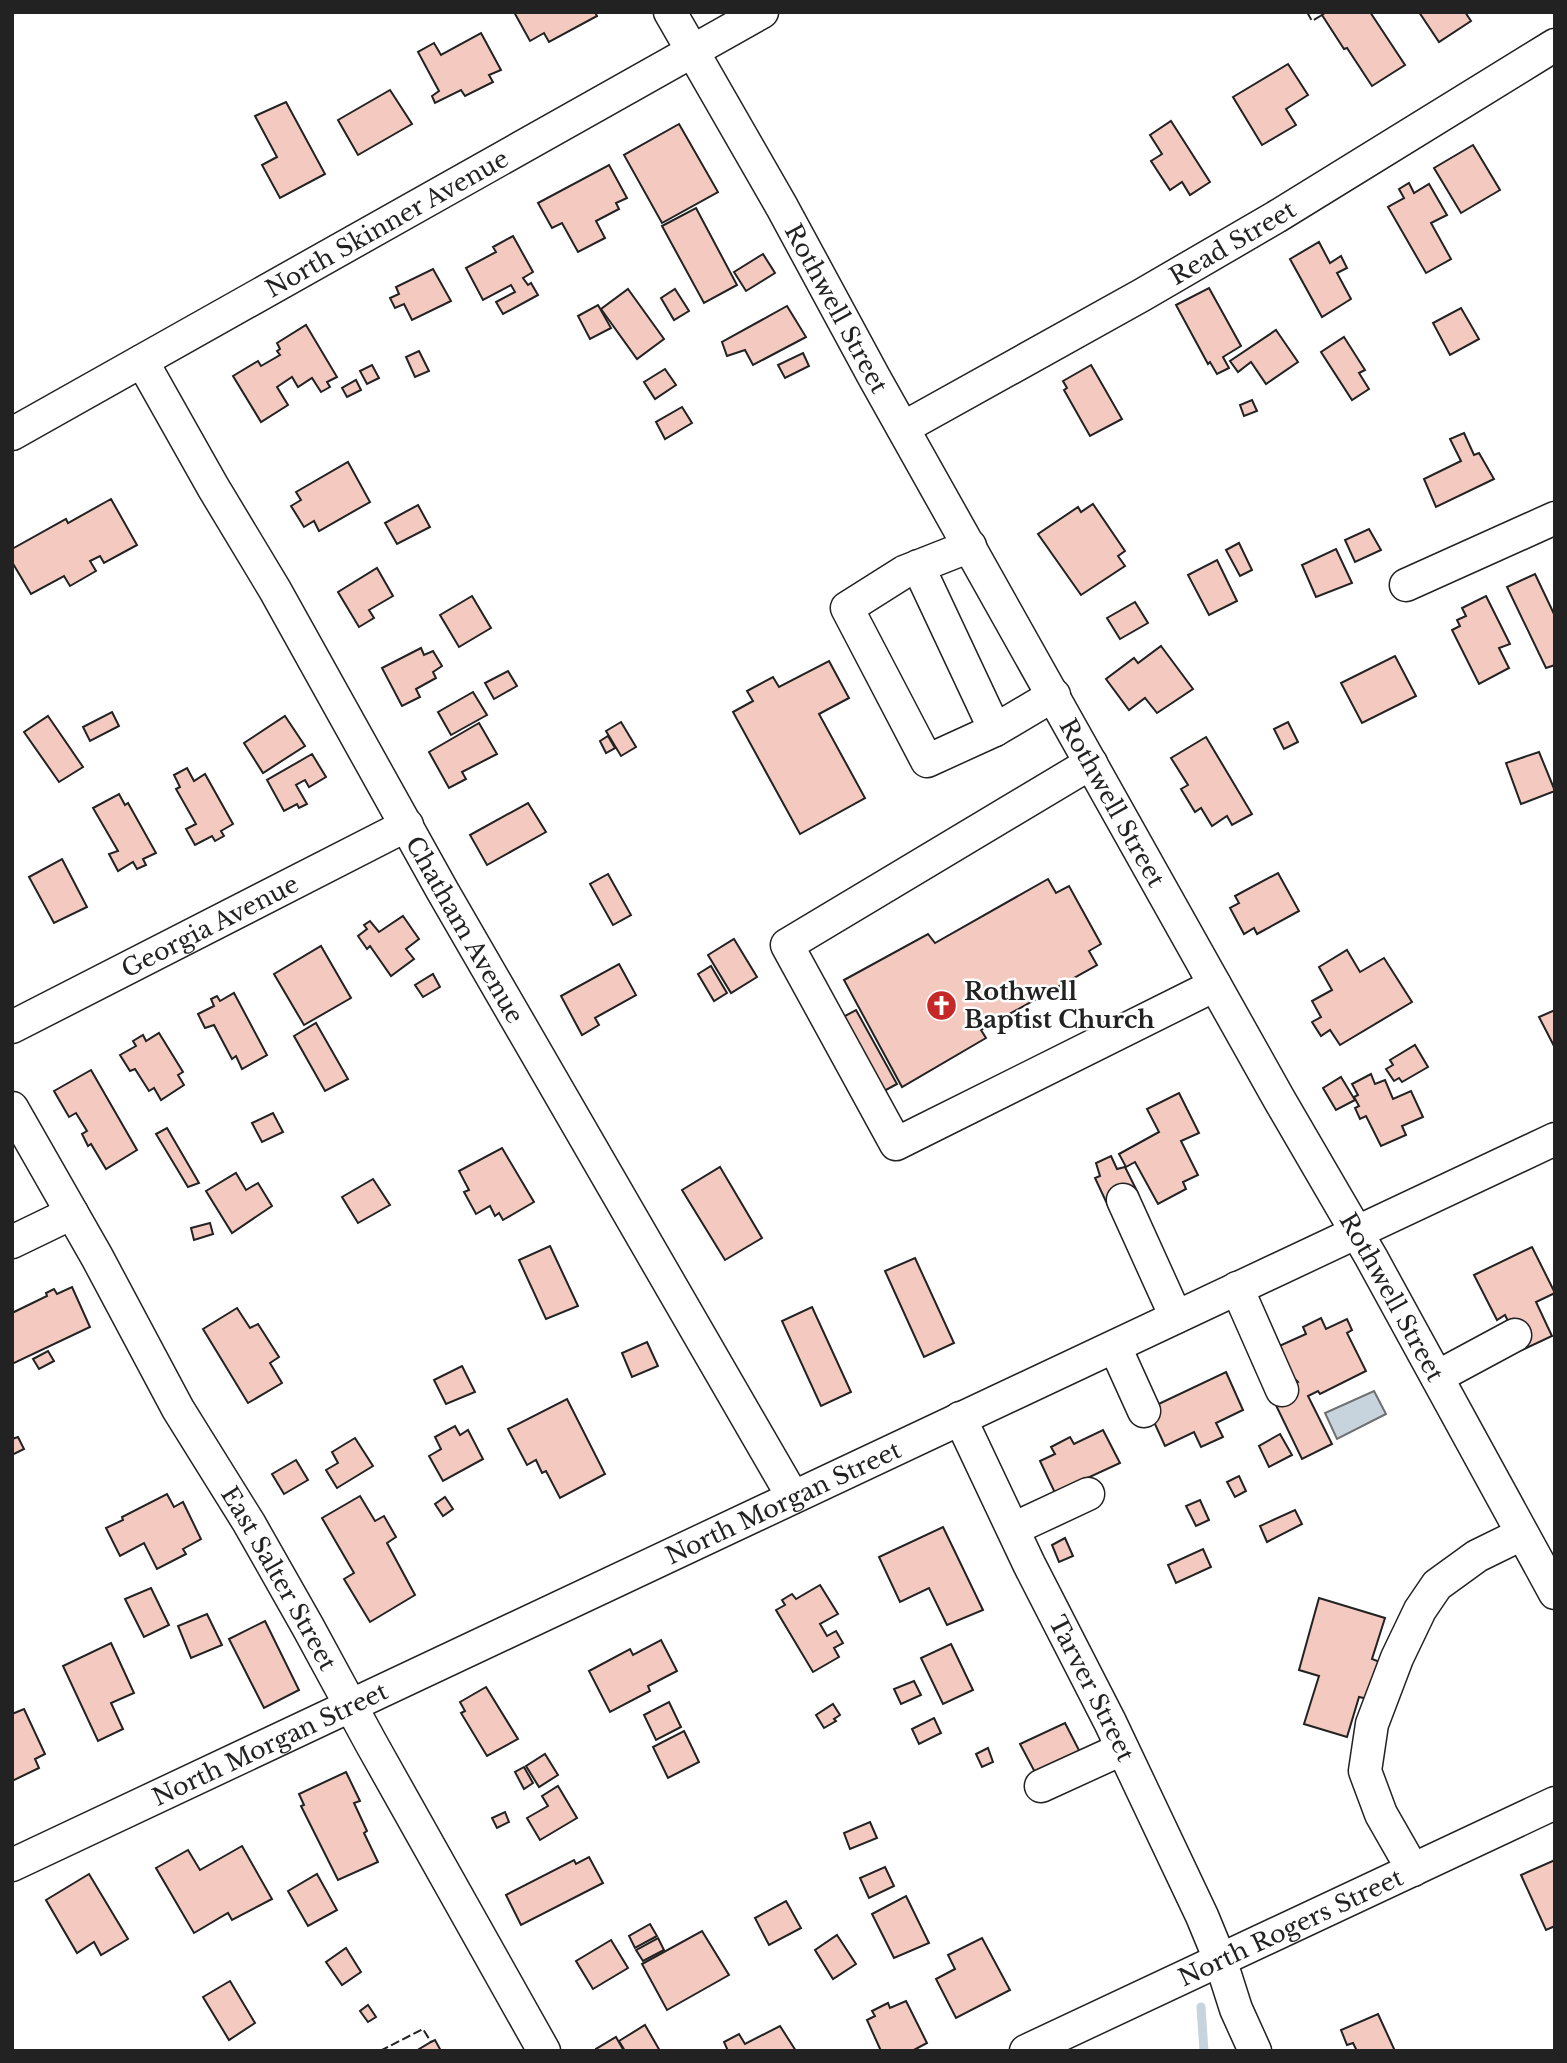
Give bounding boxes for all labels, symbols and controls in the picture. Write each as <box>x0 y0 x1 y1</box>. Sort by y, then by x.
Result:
street label: North Skinner Avenue <box>260 143 513 303</box>
street label: Read Street <box>1164 194 1301 290</box>
street label: Rothwell Street <box>779 219 894 398</box>
street label: Rothwell Street <box>1054 713 1171 892</box>
street label: Chatham Avenue <box>400 831 530 1028</box>
street label: Georgia Avenue <box>116 869 303 983</box>
place label: Rothwell Baptist Church <box>964 977 1155 1034</box>
church icon: Rothwell Baptist Church <box>924 988 958 1022</box>
street label: Rothwell Street <box>1334 1207 1451 1386</box>
street label: North Morgan Street <box>661 1435 905 1570</box>
street label: East Salter Street <box>215 1481 343 1675</box>
street label: Tarver Street <box>1043 1611 1141 1766</box>
street label: North Morgan Street <box>148 1676 392 1811</box>
street label: North Rogers Street <box>1174 1862 1407 1992</box>

